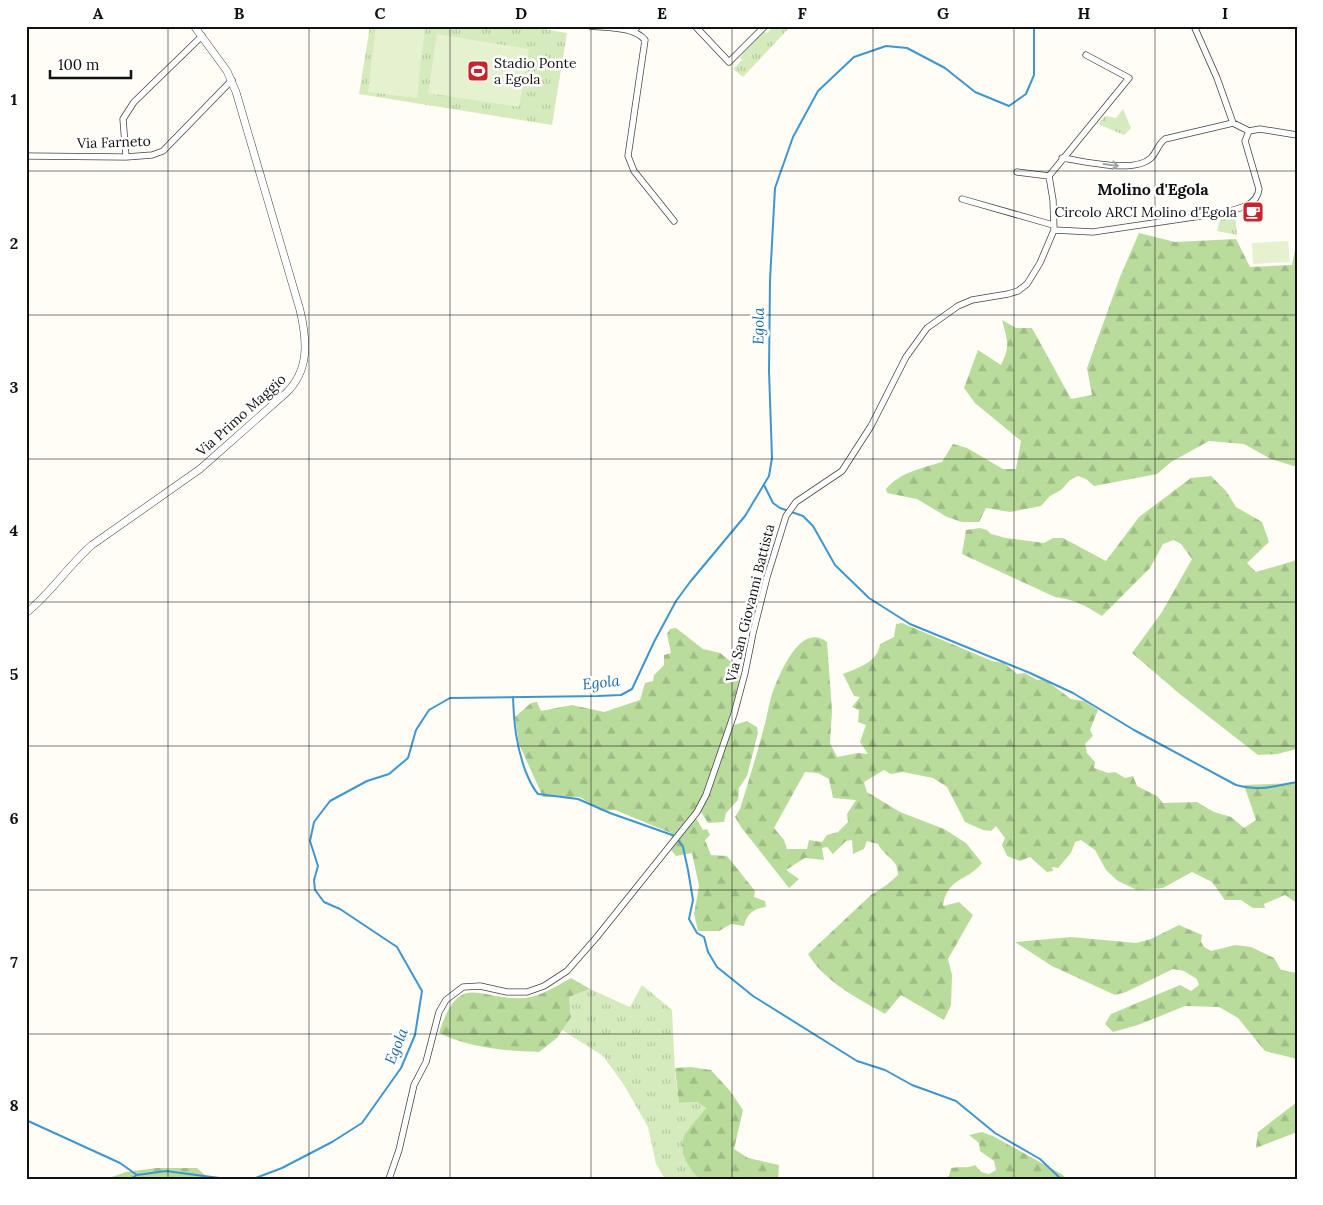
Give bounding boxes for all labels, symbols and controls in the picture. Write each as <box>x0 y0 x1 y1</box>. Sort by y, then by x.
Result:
text: A <box>93 3 104 23</box>
text: B <box>234 3 245 23</box>
text: C <box>374 3 386 23</box>
text: D <box>515 3 527 23</box>
text: E <box>657 3 667 23</box>
text: F <box>797 3 807 23</box>
text: G <box>937 3 949 23</box>
text: H <box>1078 3 1091 23</box>
text: I <box>1222 3 1228 23</box>
scale bar <box>50 48 131 80</box>
place label: Stadio Ponte a Egola <box>494 54 577 88</box>
text: 100 m <box>58 55 99 74</box>
sports icon: Stadio Ponte a Egola <box>466 59 490 83</box>
text: 1 <box>11 89 17 109</box>
street label: Via Farneto <box>76 132 151 152</box>
one-way arrow <box>1102 160 1118 170</box>
district label: Molino d'Egola <box>1097 179 1209 199</box>
cafe icon: Circolo ARCI Molino d'Egola <box>1241 200 1265 224</box>
place label: Circolo ARCI Molino d'Egola <box>1054 203 1237 221</box>
text: 2 <box>10 233 18 253</box>
water label: Egola <box>748 306 768 345</box>
street label: Via Primo Maggio <box>192 370 290 461</box>
text: 3 <box>10 377 19 397</box>
text: 4 <box>10 520 19 540</box>
street label: Via San Giovanni Battista <box>721 522 778 685</box>
text: 5 <box>10 664 19 684</box>
water label: Egola <box>581 671 621 693</box>
text: 6 <box>9 808 19 828</box>
text: 7 <box>10 952 18 972</box>
water label: Egola <box>380 1024 412 1067</box>
text: 8 <box>9 1095 19 1115</box>

